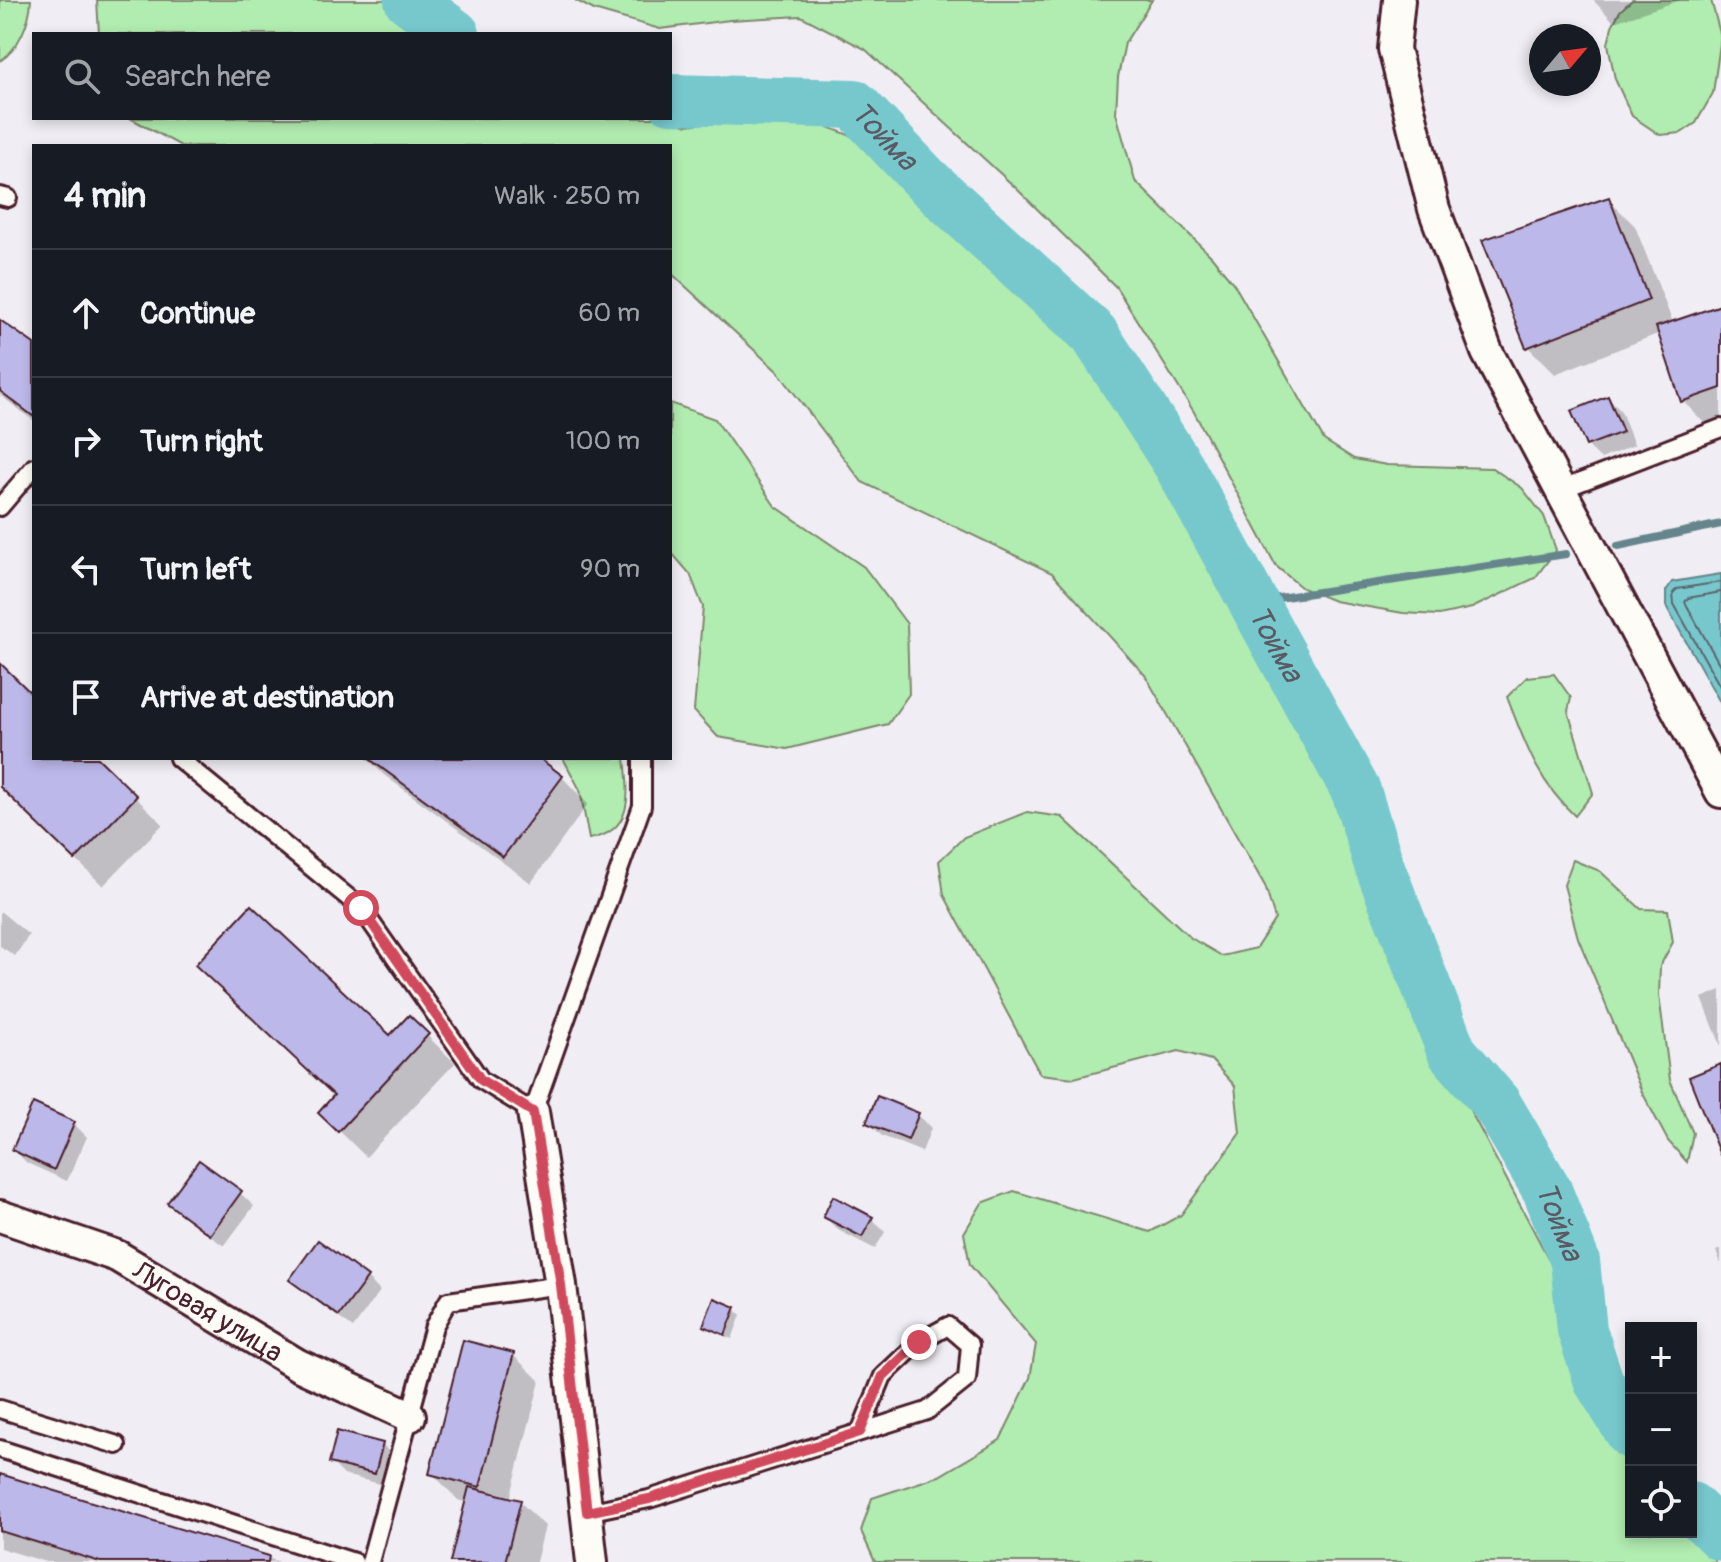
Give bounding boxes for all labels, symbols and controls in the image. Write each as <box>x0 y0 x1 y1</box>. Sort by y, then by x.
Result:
north arrow <box>1529 24 1601 96</box>
search box <box>32 32 672 120</box>
icon: search <box>60 54 104 98</box>
text: Search here <box>124 58 271 95</box>
water label: Тойма <box>843 94 926 180</box>
text: 4 min <box>64 175 146 218</box>
text: Walk · 250 m <box>494 180 640 212</box>
icon: ahead <box>64 291 108 335</box>
text: Continue <box>140 295 255 332</box>
text: 60 m <box>578 297 640 329</box>
icon: right <box>64 419 108 463</box>
text: Turn right <box>140 423 263 460</box>
text: 100 m <box>566 425 640 457</box>
icon: left <box>64 547 108 591</box>
text: Turn left <box>140 551 251 588</box>
text: 90 m <box>580 553 640 585</box>
water label: Тойма <box>1240 600 1312 690</box>
icon: arrive <box>64 675 108 719</box>
text: Arrive at destination <box>140 679 394 716</box>
route start <box>343 890 379 926</box>
water label: Тойма <box>1527 1177 1592 1268</box>
street label: Луговая улица <box>125 1253 289 1371</box>
map controls <box>1625 1322 1697 1538</box>
button: + <box>1625 1322 1697 1394</box>
route end <box>901 1324 937 1360</box>
button: − <box>1625 1394 1697 1466</box>
button: locate <box>1625 1466 1697 1538</box>

